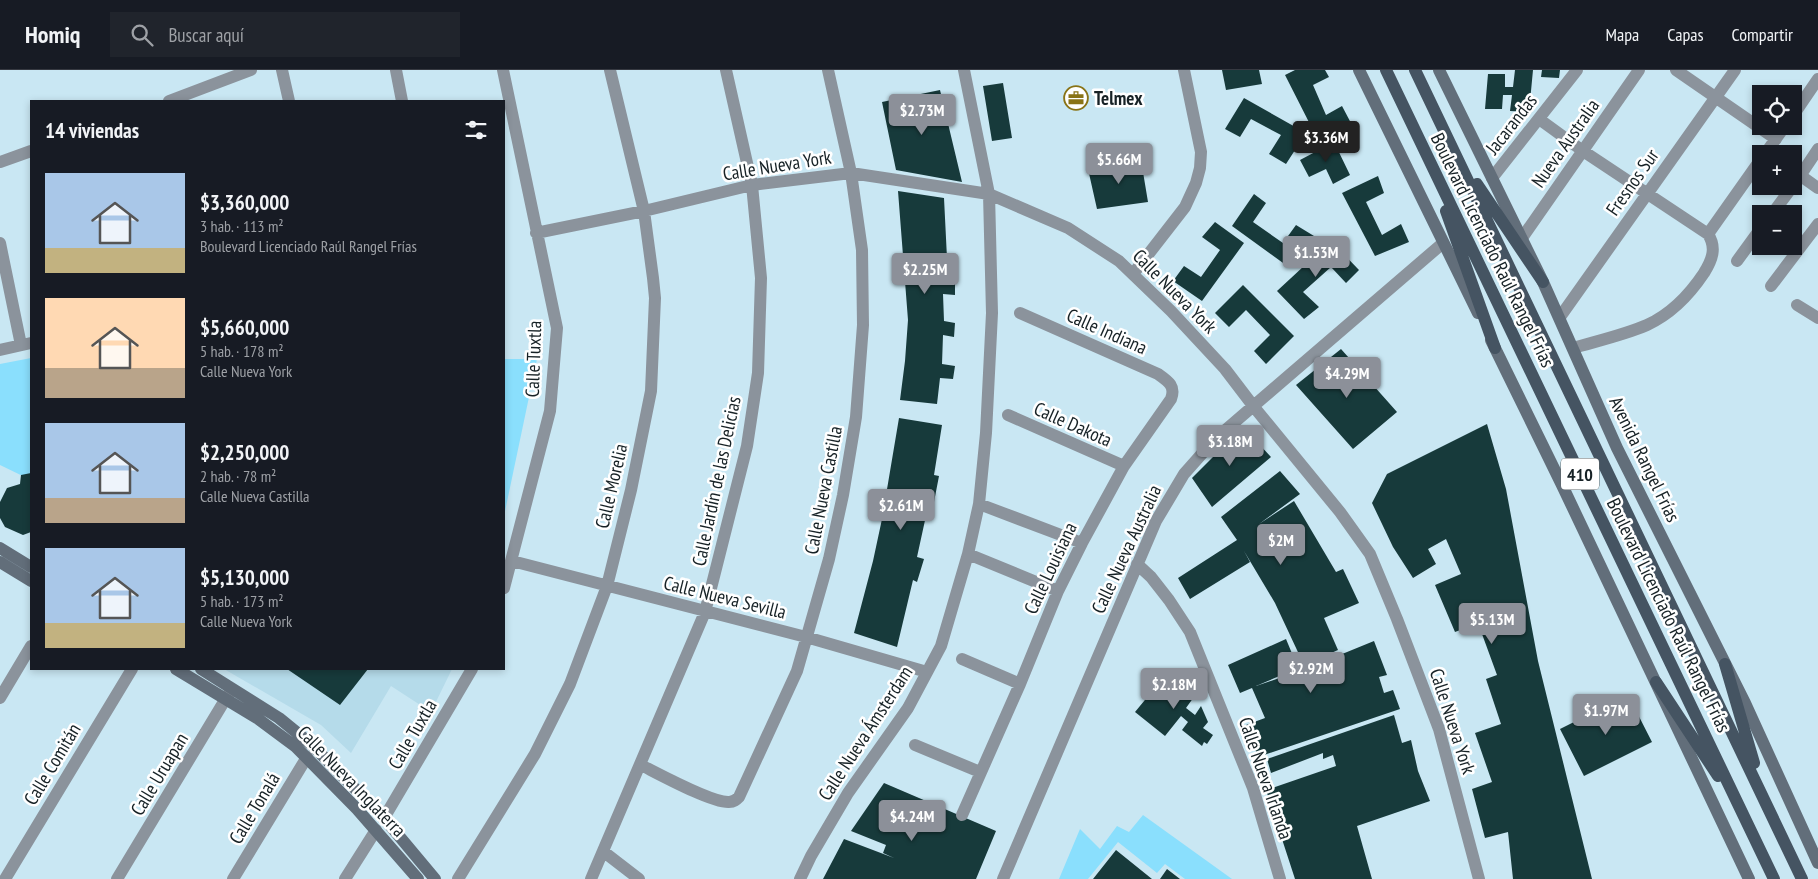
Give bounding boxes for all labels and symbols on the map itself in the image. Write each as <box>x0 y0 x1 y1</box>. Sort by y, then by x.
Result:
office icon: Telmex <box>1063 85 1089 111</box>
place label: Telmex <box>1094 86 1143 110</box>
street label: Jacarandas <box>1479 89 1542 160</box>
pin: $2.73M <box>881 93 963 136</box>
street label: Nueva Australia <box>1526 94 1604 192</box>
pin: $3.36M <box>1285 121 1367 163</box>
street label: Boulevard Licenciado Raúl Rangel Frías <box>1426 129 1560 371</box>
pin: $5.66M <box>1078 142 1160 185</box>
street label: Fresnos Sur <box>1600 143 1664 220</box>
street label: Calle Nueva York <box>721 144 834 185</box>
pin: $1.53M <box>1275 236 1357 278</box>
street label: Calle Nueva York <box>1128 244 1223 339</box>
pin: $2.25M <box>884 252 966 295</box>
street label: Calle Indiana <box>1063 303 1151 359</box>
street label: Calle Tuxtla <box>520 320 546 398</box>
pin: $4.29M <box>1306 356 1388 399</box>
street label: Avenida Rangel Frías <box>1604 392 1686 526</box>
street label: Calle Jardín de las Delicias <box>686 394 746 568</box>
street label: Calle Dakota <box>1030 396 1116 452</box>
street label: Calle Nueva Castilla <box>799 424 847 556</box>
pin: $3.18M <box>1189 424 1271 467</box>
street label: Calle Morelia <box>590 441 632 531</box>
road number: 410 <box>1561 458 1599 489</box>
street label: Calle Nueva Australia <box>1086 481 1166 617</box>
pin: $2.61M <box>860 488 942 531</box>
street label: Boulevard Licenciado Raúl Rangel Frías <box>1602 494 1736 736</box>
street label: Calle Louisiana <box>1018 518 1082 618</box>
pin: $2M <box>1257 524 1305 566</box>
street label: Calle Nueva Sevilla <box>661 570 789 624</box>
pin: $5.13M <box>1451 602 1533 645</box>
pin: $2.92M <box>1270 652 1352 694</box>
street label: Calle Nueva Ámsterdam <box>813 661 917 805</box>
street label: Calle Nueva York <box>1425 665 1482 777</box>
pin: $2.18M <box>1133 668 1215 710</box>
pin: $1.97M <box>1565 694 1647 736</box>
street label: Calle Tuxtla <box>382 695 442 773</box>
street label: Calle Nueva Irlanda <box>1234 714 1298 842</box>
street label: Calle Comitán <box>18 719 86 809</box>
street label: Calle Nueva Inglaterra <box>293 720 411 842</box>
street label: Calle Uruapan <box>125 728 193 820</box>
street label: Calle Tonalá <box>223 768 285 848</box>
pin: $4.24M <box>871 800 953 842</box>

